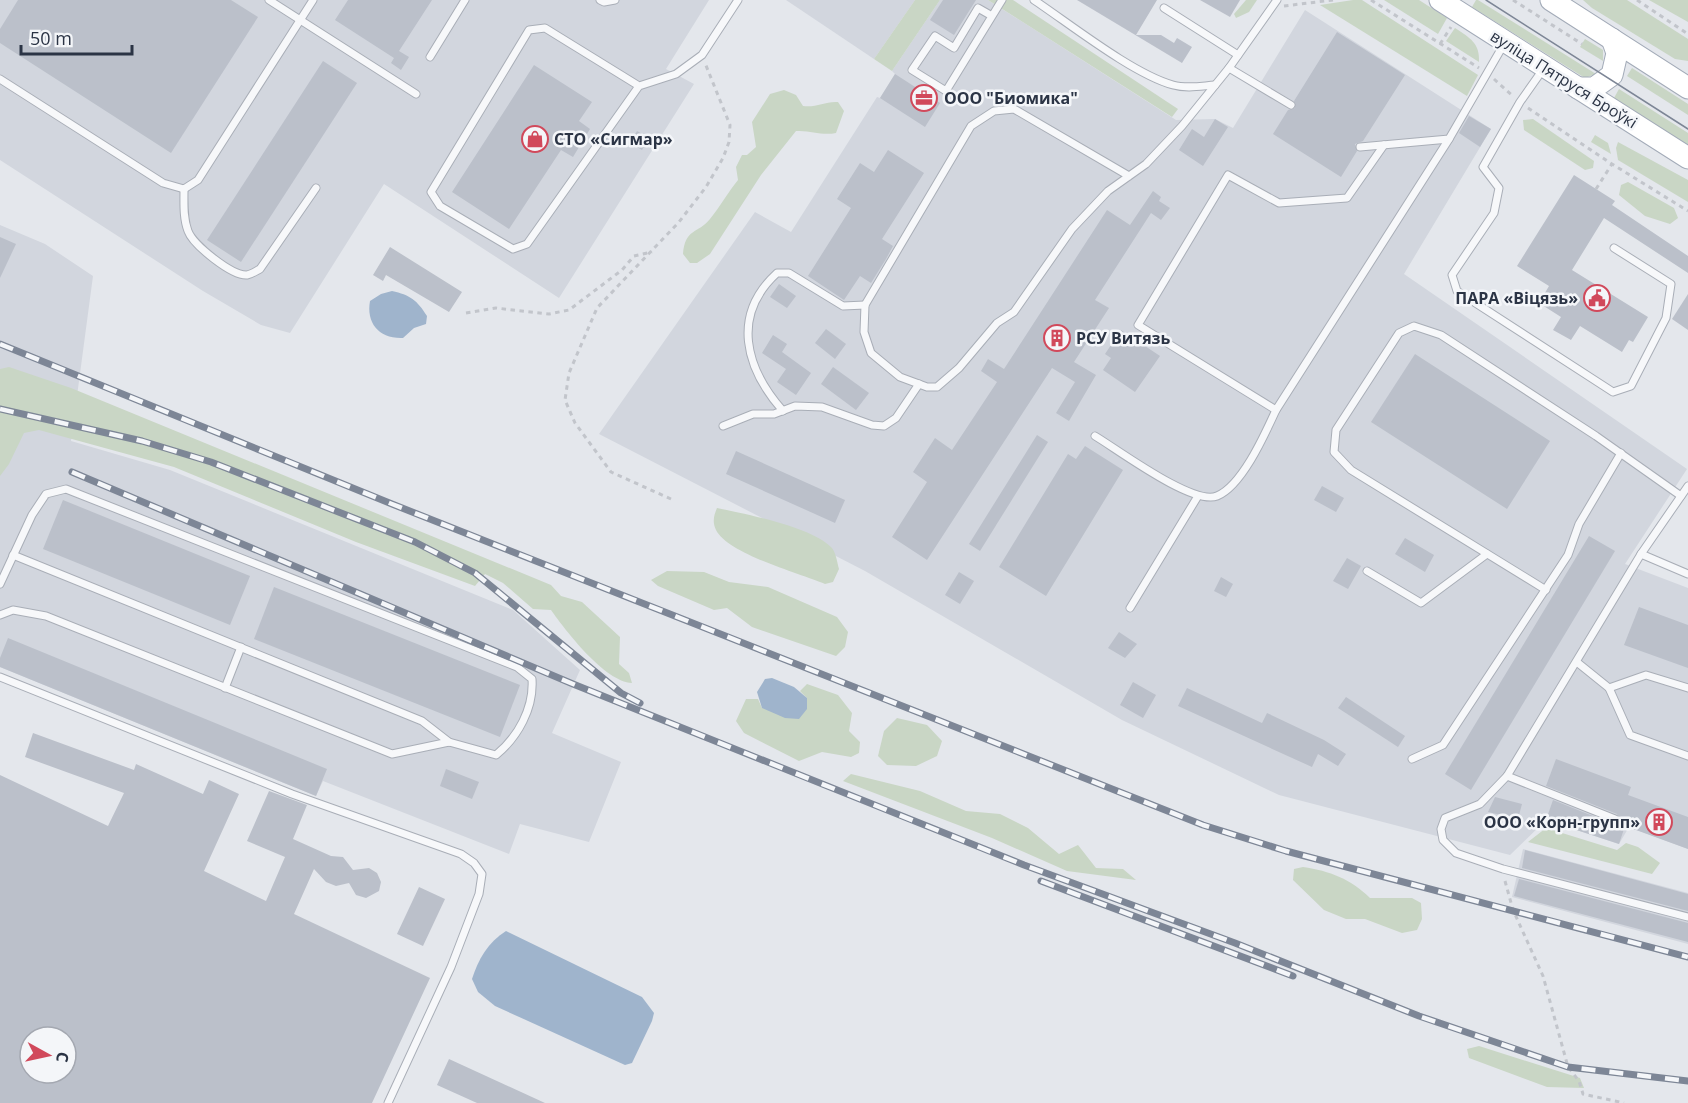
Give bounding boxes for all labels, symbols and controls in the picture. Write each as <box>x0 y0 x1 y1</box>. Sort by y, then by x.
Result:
scale bar <box>21 18 132 56</box>
street label: вуліца Пятруся Броўкі <box>1486 25 1642 133</box>
text: 50 m <box>30 26 72 50</box>
office icon: ООО "Биомика" <box>909 83 939 113</box>
place label: ООО "Биомика" <box>944 87 1078 109</box>
shop icon: СТО «Сигмар» <box>520 124 550 154</box>
place label: СТО «Сигмар» <box>554 128 673 150</box>
public building icon: ПАРА «Віцязь» <box>1582 283 1612 313</box>
place label: ПАРА «Віцязь» <box>1455 287 1578 309</box>
building icon: РСУ Витязь <box>1042 323 1072 353</box>
place label: РСУ Витязь <box>1076 327 1171 349</box>
building icon: ООО «Корн-групп» <box>1644 807 1674 837</box>
place label: ООО «Корн-групп» <box>1484 811 1640 833</box>
north arrow <box>18 1025 78 1085</box>
text: С <box>51 1051 74 1064</box>

